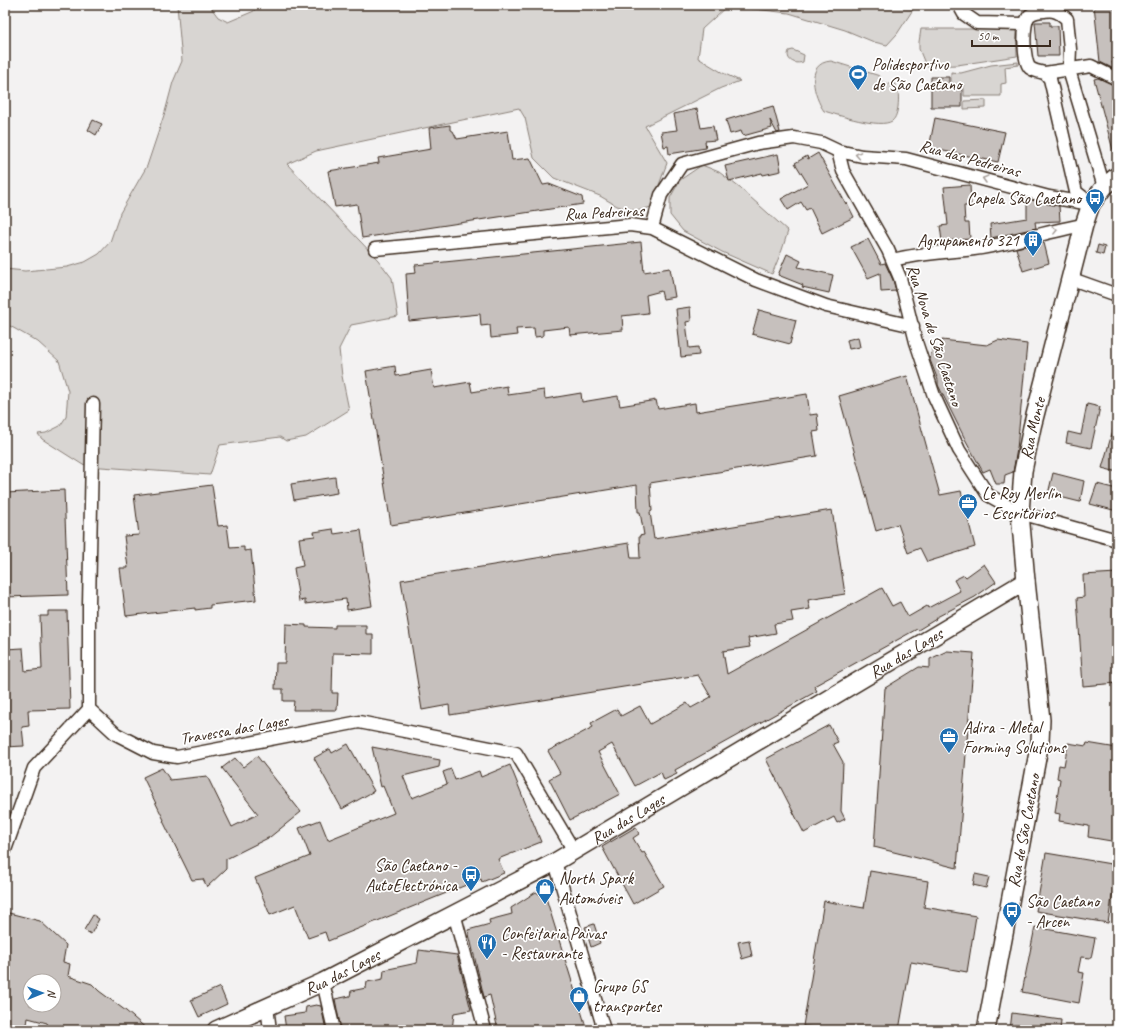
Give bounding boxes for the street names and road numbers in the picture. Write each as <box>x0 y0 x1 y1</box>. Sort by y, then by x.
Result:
street label: Rua das Pedreiras <box>917 135 1025 183</box>
street label: Rua Pedreiras <box>564 200 646 225</box>
street label: Rua Nova de São Caetano <box>902 262 968 411</box>
street label: Rua Monte <box>1016 394 1051 461</box>
street label: Rua das Lages <box>866 622 948 683</box>
street label: Travessa das Lages <box>179 709 291 749</box>
street label: Rua de São Caetano <box>1003 770 1045 889</box>
street label: Rua das Lages <box>587 788 670 849</box>
street label: Rua das Lages <box>302 943 386 1000</box>

